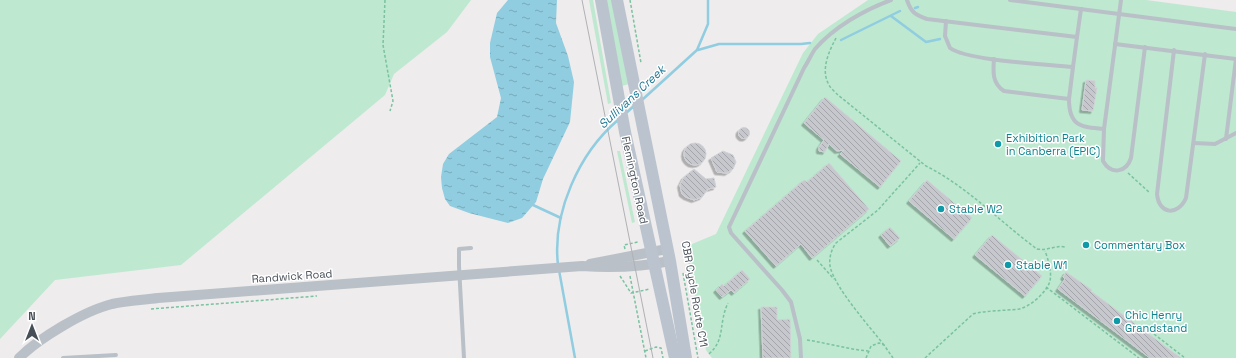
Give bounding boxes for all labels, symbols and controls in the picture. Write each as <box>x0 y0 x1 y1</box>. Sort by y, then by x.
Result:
water label: Sullivans Creek <box>595 61 670 132</box>
place label: Exhibition Park in Canberra (EPIC) <box>1006 131 1100 158</box>
street label: Flemington Road <box>619 135 651 225</box>
marker: Exhibition Park in Canberra (EPIC) <box>993 139 1003 149</box>
place label: Stable W2 <box>949 202 1003 216</box>
marker: Stable W2 <box>936 204 946 214</box>
place label: Commentary Box <box>1094 238 1186 252</box>
street label: CBR Cycle Route C11 <box>679 240 711 348</box>
marker: Commentary Box <box>1081 240 1091 250</box>
place label: Stable W1 <box>1016 258 1067 272</box>
marker: Stable W1 <box>1003 260 1013 270</box>
street label: Randwick Road <box>251 266 333 286</box>
north arrow <box>12 306 52 346</box>
place label: Chic Henry Grandstand <box>1125 308 1187 335</box>
text: N <box>28 309 36 323</box>
marker: Chic Henry Grandstand <box>1112 316 1122 326</box>

